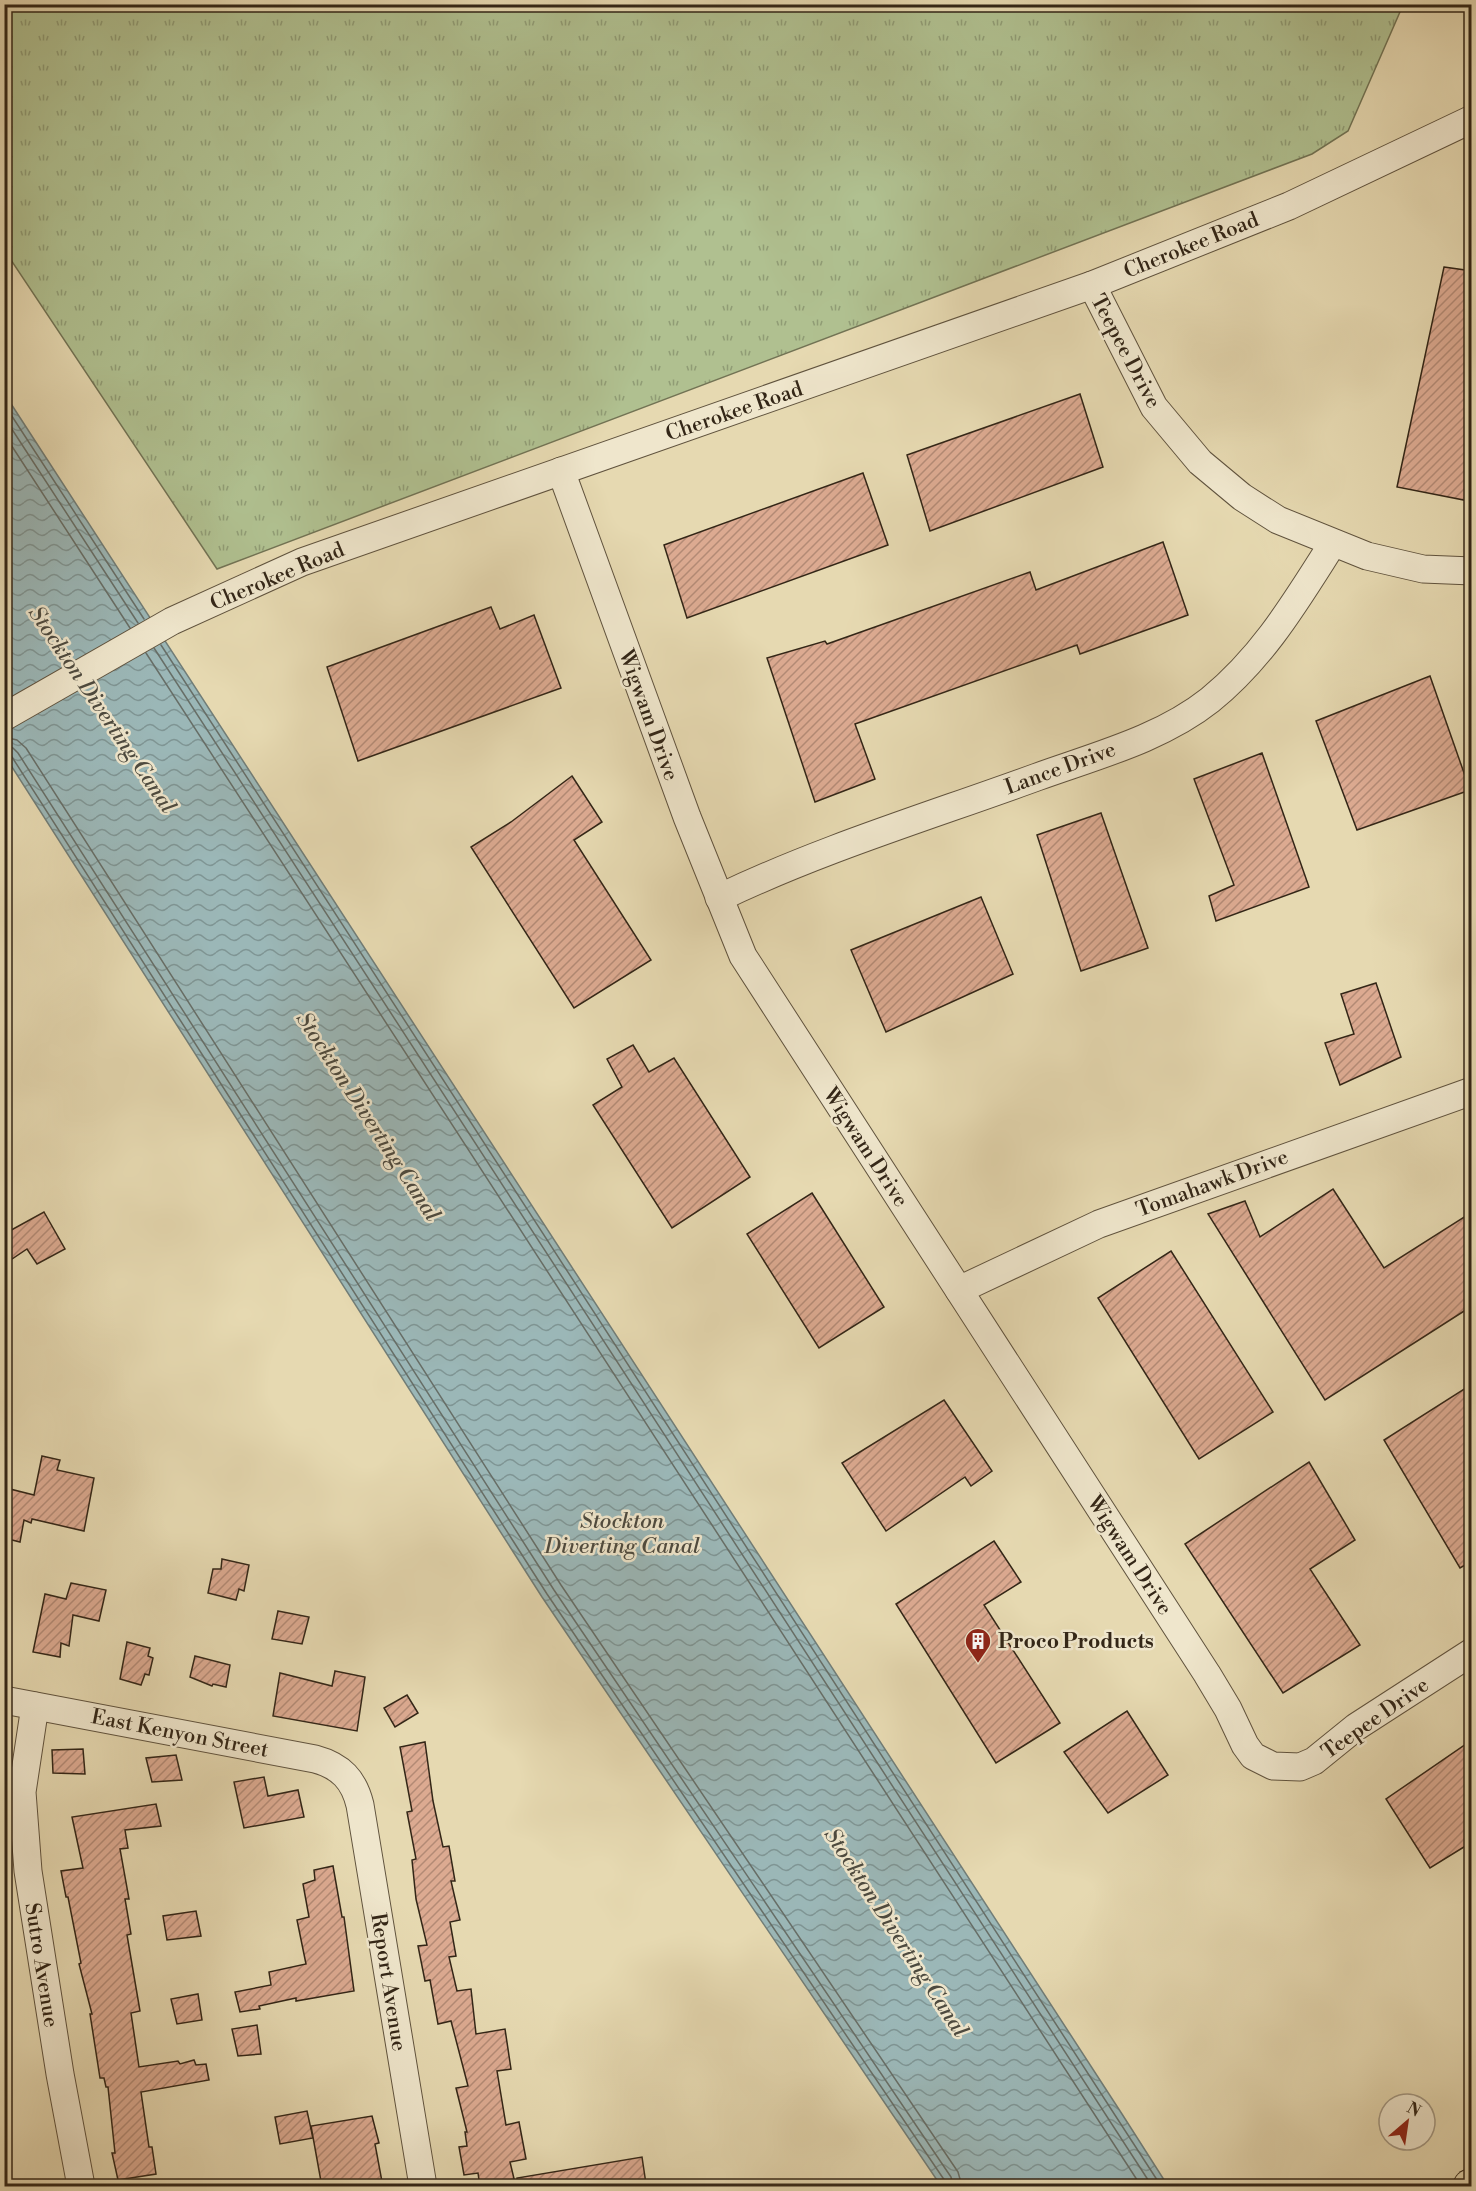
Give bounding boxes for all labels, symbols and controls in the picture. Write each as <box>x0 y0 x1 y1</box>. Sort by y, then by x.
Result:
street label: Cherokee Road <box>1120 207 1263 285</box>
street label: Teepee Drive <box>1084 290 1166 413</box>
street label: Cherokee Road <box>662 376 806 448</box>
street label: Cherokee Road <box>206 537 348 617</box>
water label: Stockton Diverting Canal <box>22 601 181 819</box>
street label: Wigwam Drive <box>612 645 684 784</box>
street label: Lance Drive <box>1001 737 1119 801</box>
water label: Stockton Diverting Canal <box>290 1007 446 1227</box>
street label: Wigwam Drive <box>816 1082 914 1212</box>
street label: Tomahawk Drive <box>1133 1144 1292 1224</box>
street label: Wigwam Drive <box>1080 1490 1178 1620</box>
water label: Stockton Diverting Canal <box>543 1508 700 1560</box>
building icon: Proco Products <box>963 1626 993 1664</box>
place label: Proco Products <box>998 1629 1154 1655</box>
street label: Teepee Drive <box>1317 1672 1434 1765</box>
street label: East Kenyon Street <box>89 1704 271 1764</box>
water label: Stockton Diverting Canal <box>818 1823 974 2043</box>
street label: Sutro Avenue <box>18 1901 64 2029</box>
street label: Report Avenue <box>364 1911 412 2053</box>
north arrow <box>1377 2092 1437 2152</box>
text: N <box>1403 2098 1424 2122</box>

